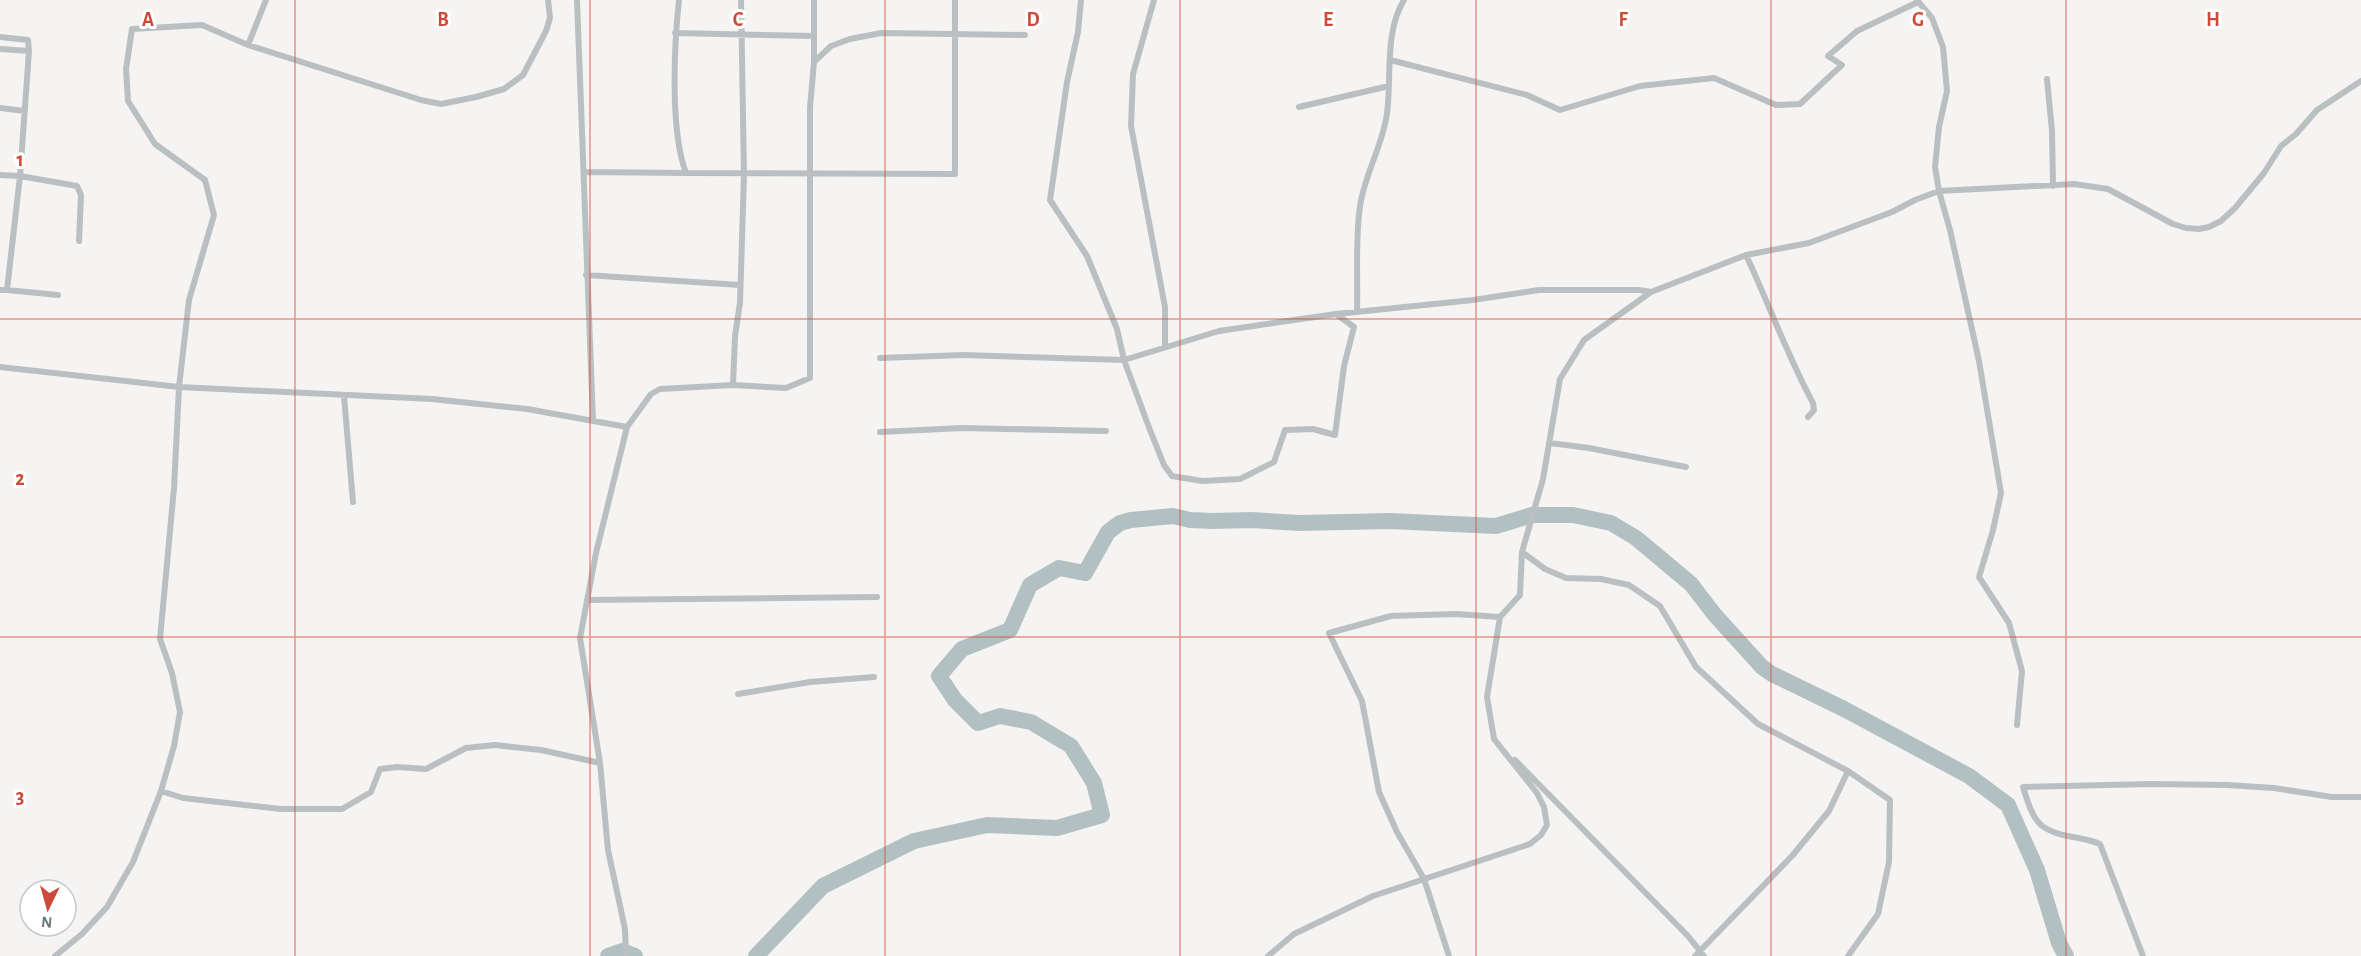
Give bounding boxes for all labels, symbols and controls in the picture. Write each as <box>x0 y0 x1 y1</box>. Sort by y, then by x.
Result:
text: A <box>142 10 154 30</box>
text: B <box>437 10 449 30</box>
text: C <box>733 10 744 30</box>
text: D <box>1026 10 1040 30</box>
text: E <box>1323 10 1333 30</box>
text: F <box>1618 10 1628 30</box>
text: G <box>1912 10 1924 30</box>
text: H <box>2206 10 2220 30</box>
text: 1 <box>16 150 24 170</box>
text: 2 <box>15 469 25 489</box>
text: 3 <box>16 787 24 807</box>
north arrow <box>18 878 78 938</box>
text: N <box>41 913 53 930</box>

